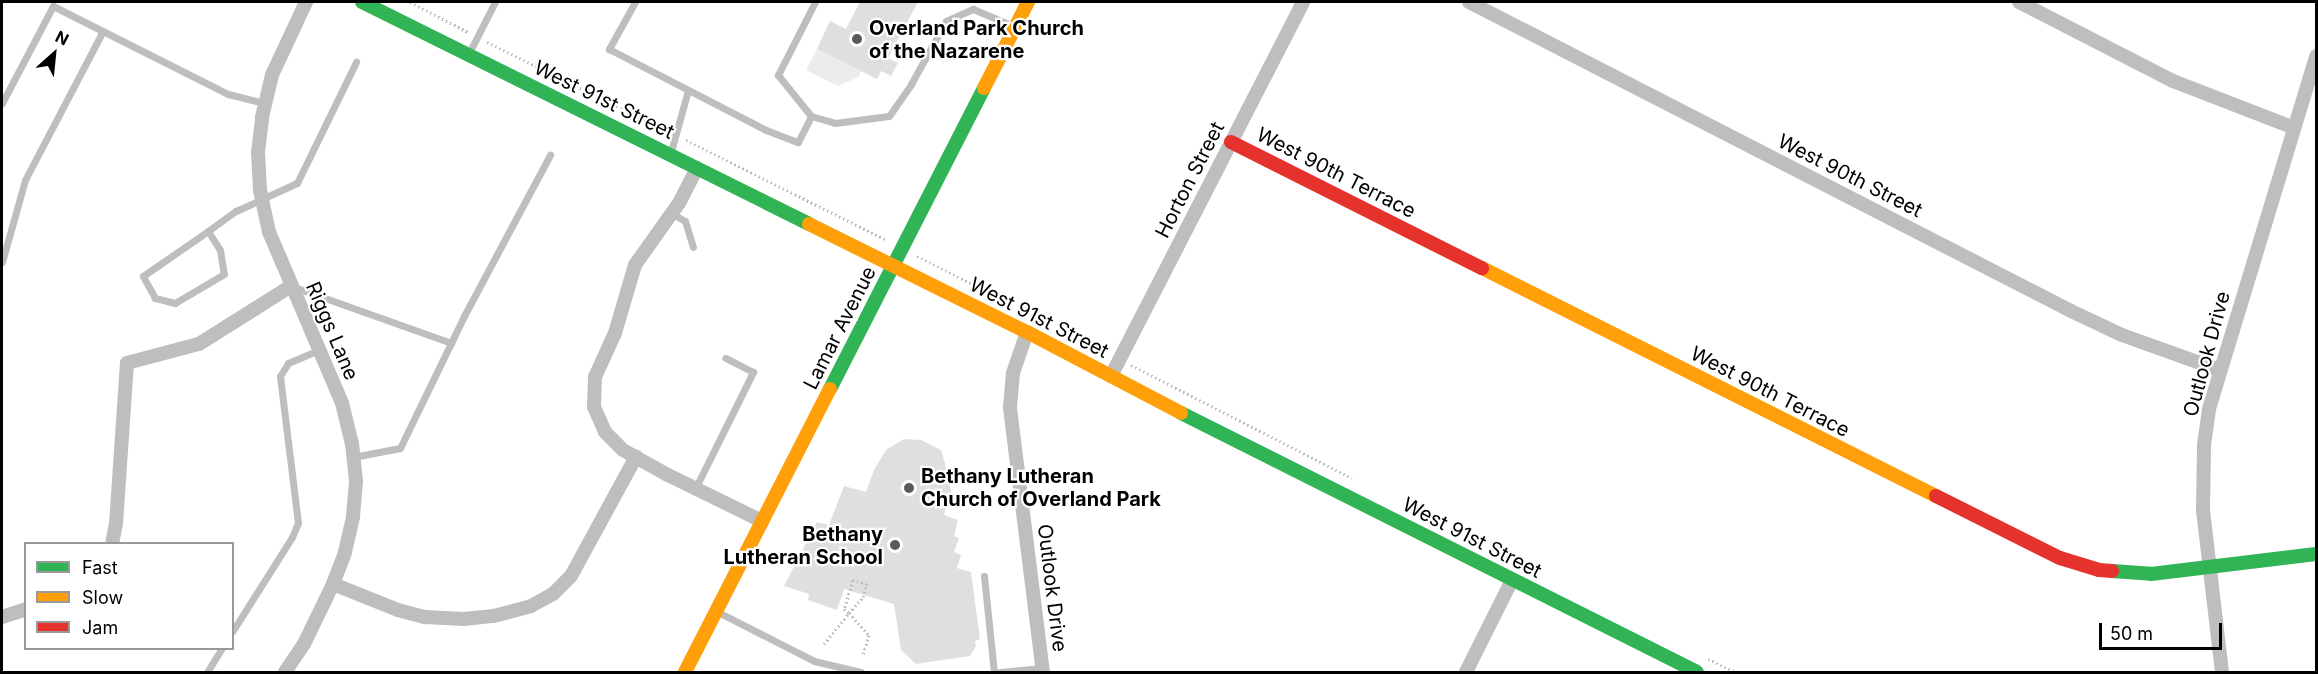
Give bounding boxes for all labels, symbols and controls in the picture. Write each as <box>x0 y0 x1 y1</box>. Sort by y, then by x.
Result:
place label: Overland Park Church of the Nazarene <box>869 16 1084 63</box>
north arrow <box>24 24 84 84</box>
text: N <box>52 26 72 50</box>
marker: Overland Park Church of the Nazarene <box>850 32 864 46</box>
street label: West 91st Street <box>530 56 678 144</box>
street label: Horton Street <box>1150 118 1230 242</box>
street label: West 90th Terrace <box>1253 123 1419 223</box>
street label: West 90th Street <box>1774 129 1926 223</box>
street label: Lamar Avenue <box>799 263 881 393</box>
street label: West 91st Street <box>965 273 1113 363</box>
street label: Riggs Lane <box>301 278 363 384</box>
street label: Outlook Drive <box>2179 289 2235 419</box>
street label: West 90th Terrace <box>1687 342 1853 442</box>
place label: Bethany Lutheran Church of Overland Park <box>921 464 1161 511</box>
marker: Bethany Lutheran Church of Overland Park <box>902 481 916 495</box>
street label: West 91st Street <box>1398 493 1546 583</box>
place label: Bethany Lutheran School <box>724 522 883 569</box>
street label: Outlook Drive <box>1032 523 1072 653</box>
marker: Bethany Lutheran School <box>888 538 902 552</box>
legend <box>24 542 234 650</box>
text: Fast <box>82 557 118 578</box>
text: Slow <box>82 587 123 608</box>
scale bar <box>2102 611 2225 649</box>
text: Jam <box>82 617 118 638</box>
text: 50 m <box>2110 623 2153 644</box>

